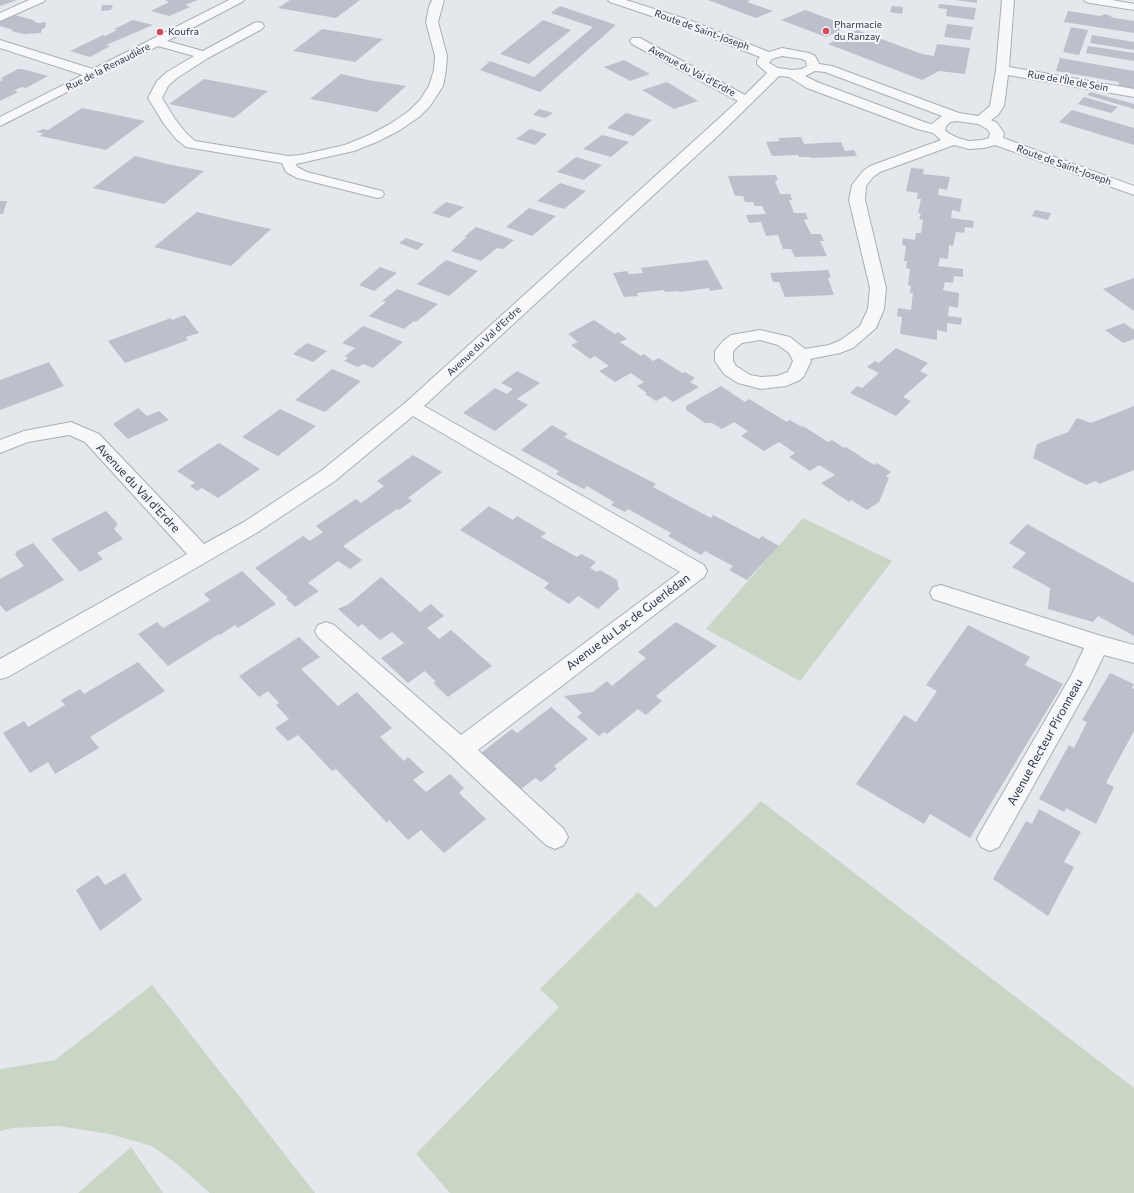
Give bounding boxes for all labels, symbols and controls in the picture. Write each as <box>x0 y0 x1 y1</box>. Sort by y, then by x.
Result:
street label: Route de Saint-Joseph <box>653 7 751 53</box>
place label: Pharmacie du Ranzay <box>834 19 882 42</box>
place label: Koufra <box>168 26 199 38</box>
marker: Pharmacie du Ranzay <box>821 26 831 36</box>
marker: Koufra <box>155 27 165 37</box>
street label: Rue de la Renaudière <box>64 41 152 93</box>
street label: Avenue du Val d'Erdre <box>646 43 738 99</box>
street label: Rue de l'Île de Sein <box>1027 68 1109 94</box>
street label: Route de Saint-Joseph <box>1015 142 1113 188</box>
street label: Avenue du Val d'Erdre <box>444 304 524 378</box>
street label: Avenue du Val d'Erdre <box>93 441 183 535</box>
street label: Avenue du Lac de Guerlédan <box>563 571 693 673</box>
street label: Avenue Recteur Pironneau <box>1004 676 1086 808</box>

